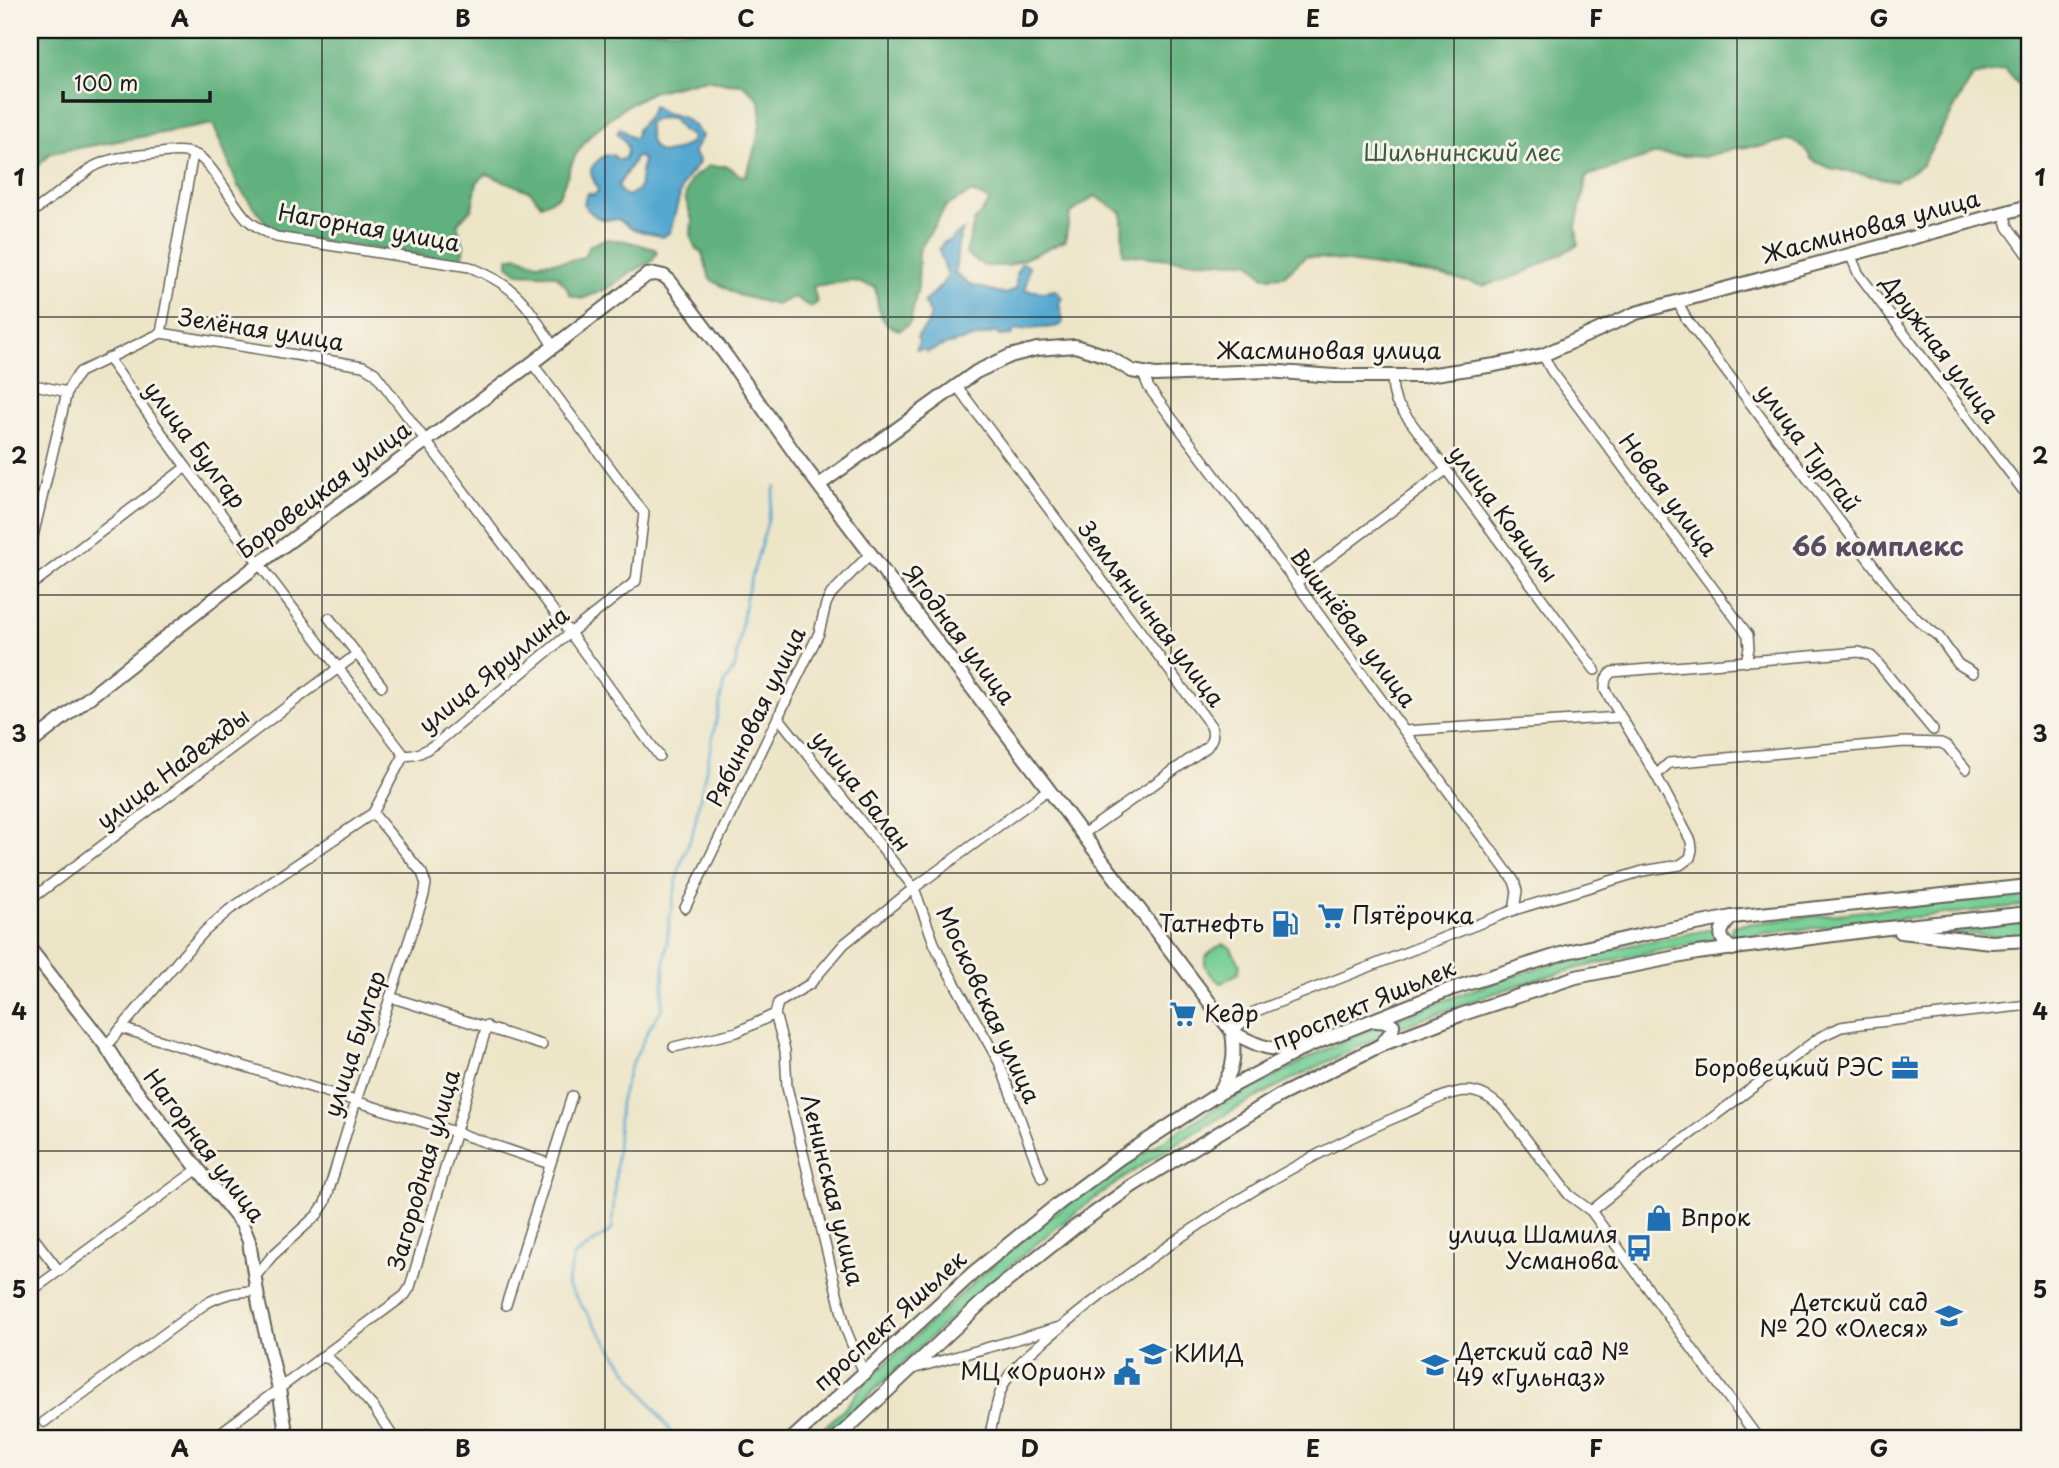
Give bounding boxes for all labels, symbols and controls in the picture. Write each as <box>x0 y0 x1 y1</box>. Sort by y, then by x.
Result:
text: A <box>171 0 189 35</box>
text: B <box>455 0 471 35</box>
text: C <box>737 0 755 35</box>
text: D <box>1021 0 1039 35</box>
text: E <box>1306 0 1320 35</box>
text: F <box>1589 0 1603 35</box>
text: G <box>1870 0 1888 35</box>
scale bar <box>63 60 210 104</box>
text: 100 m <box>74 66 138 98</box>
park label: Шильнинский лес <box>1363 134 1561 169</box>
text: 1 <box>14 159 25 194</box>
text: 1 <box>2035 159 2046 194</box>
street label: Жасминовая улица <box>1757 180 1984 272</box>
street label: Нагорная улица <box>276 193 463 260</box>
street label: Дружная улица <box>1873 266 2009 430</box>
street label: Зелёная улица <box>176 298 347 359</box>
street label: Жасминовая улица <box>1216 332 1441 367</box>
street label: улица Булгар <box>136 373 256 515</box>
street label: улица Тургай <box>1749 376 1869 519</box>
street label: Боровецкая улица <box>229 411 418 566</box>
street label: Новая улица <box>1611 425 1728 564</box>
text: 2 <box>11 437 27 472</box>
street label: улица Кояшлы <box>1441 437 1568 589</box>
text: 2 <box>2032 437 2048 472</box>
street label: Земляничная улица <box>1070 513 1234 714</box>
district label: 66 комплекс <box>1792 526 1964 565</box>
street label: Вишнёвая улица <box>1283 540 1426 715</box>
street label: Ягодная улица <box>896 556 1025 712</box>
street label: улица Яруллина <box>410 597 576 741</box>
street label: Рябиновая улица <box>696 620 814 812</box>
street label: улица Надежды <box>88 699 256 837</box>
text: 3 <box>11 715 27 750</box>
text: 3 <box>2032 715 2048 750</box>
street label: улица Балан <box>804 722 921 858</box>
place label: Пятёрочка <box>1352 897 1474 932</box>
street label: Московская улица <box>928 900 1051 1109</box>
supermarket icon: Пятёрочка <box>1316 901 1346 931</box>
place label: Татнефть <box>1158 905 1264 940</box>
fuel station icon: Татнефть <box>1270 909 1300 939</box>
street label: проспект Яшьлек <box>1266 949 1461 1058</box>
street label: улица Булгар <box>313 966 394 1121</box>
text: 4 <box>11 993 27 1028</box>
text: 4 <box>2032 993 2048 1028</box>
place label: Кедр <box>1204 995 1259 1030</box>
supermarket icon: Кедр <box>1168 999 1198 1029</box>
place label: Боровецкий РЭС <box>1694 1049 1884 1084</box>
office icon: Боровецкий РЭС <box>1890 1053 1920 1083</box>
street label: Нагорная улица <box>136 1061 275 1230</box>
street label: Загородная улица <box>377 1065 468 1274</box>
street label: Ленинская улица <box>793 1090 874 1290</box>
place label: Впрок <box>1680 1199 1751 1234</box>
shop icon: Впрок <box>1644 1203 1674 1233</box>
place label: улица Шамиля Усманова <box>1448 1216 1619 1277</box>
bus stop icon: улица Шамиля Усманова <box>1624 1233 1654 1263</box>
street label: проспект Яшьлек <box>804 1241 974 1399</box>
text: 5 <box>12 1271 26 1306</box>
text: 5 <box>2033 1271 2047 1306</box>
place label: Детский сад № 20 «Олеся» <box>1759 1284 1928 1345</box>
school or university icon: Детский сад № 20 «Олеся» <box>1934 1301 1964 1331</box>
place label: Детский сад № 49 «Гульназ» <box>1455 1333 1629 1394</box>
place label: КИИД <box>1174 1335 1244 1370</box>
school or university icon: КИИД <box>1138 1339 1168 1369</box>
school or university icon: Детский сад № 49 «Гульназ» <box>1420 1350 1450 1380</box>
place label: МЦ «Орион» <box>960 1353 1106 1388</box>
public building icon: МЦ «Орион» <box>1112 1357 1142 1387</box>
text: A <box>171 1430 189 1465</box>
text: B <box>455 1430 471 1465</box>
text: C <box>737 1430 755 1465</box>
text: D <box>1021 1430 1039 1465</box>
text: E <box>1306 1430 1320 1465</box>
text: F <box>1589 1430 1603 1465</box>
text: G <box>1870 1430 1888 1465</box>

